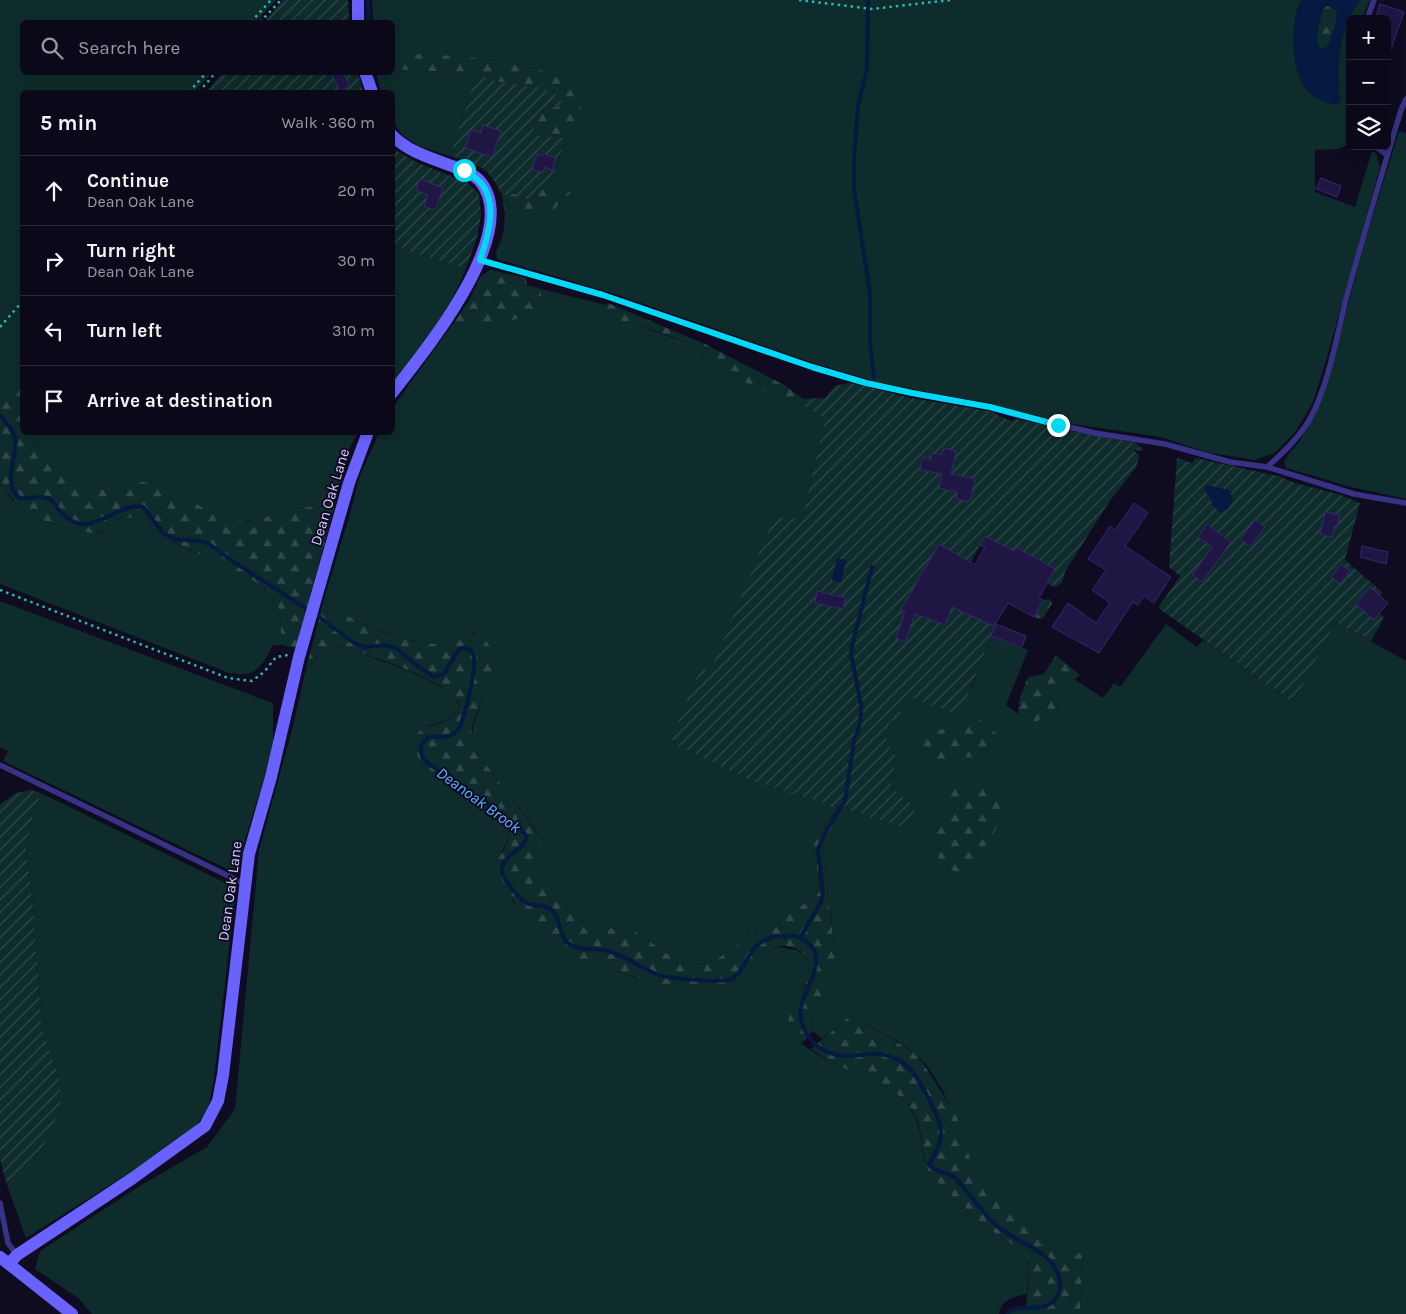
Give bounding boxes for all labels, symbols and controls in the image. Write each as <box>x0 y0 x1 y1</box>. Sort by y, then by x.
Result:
map controls <box>1346 15 1391 150</box>
button: + <box>1346 15 1391 60</box>
search box <box>20 20 395 75</box>
icon: search <box>38 34 66 62</box>
text: Search here <box>78 37 180 59</box>
button: − <box>1346 60 1391 105</box>
button: layers <box>1346 105 1391 150</box>
text: 5 min <box>40 111 97 135</box>
text: Walk · 360 m <box>282 113 375 132</box>
route start <box>453 159 476 182</box>
text: Continue <box>87 170 169 192</box>
icon: ahead <box>40 177 68 205</box>
text: 20 m <box>337 181 375 200</box>
text: Dean Oak Lane <box>87 192 194 211</box>
text: Turn right <box>87 240 176 262</box>
icon: right <box>40 247 68 275</box>
text: 30 m <box>337 251 375 270</box>
text: Dean Oak Lane <box>87 262 194 281</box>
icon: left <box>40 317 68 345</box>
text: Turn left <box>87 320 162 342</box>
text: 310 m <box>332 321 375 340</box>
icon: arrive <box>40 387 68 415</box>
text: Arrive at destination <box>87 390 273 412</box>
route end <box>1047 414 1070 437</box>
street label: Dean Oak Lane <box>307 446 353 548</box>
water label: Deanoak Brook <box>433 763 526 837</box>
street label: Dean Oak Lane <box>214 840 246 942</box>

